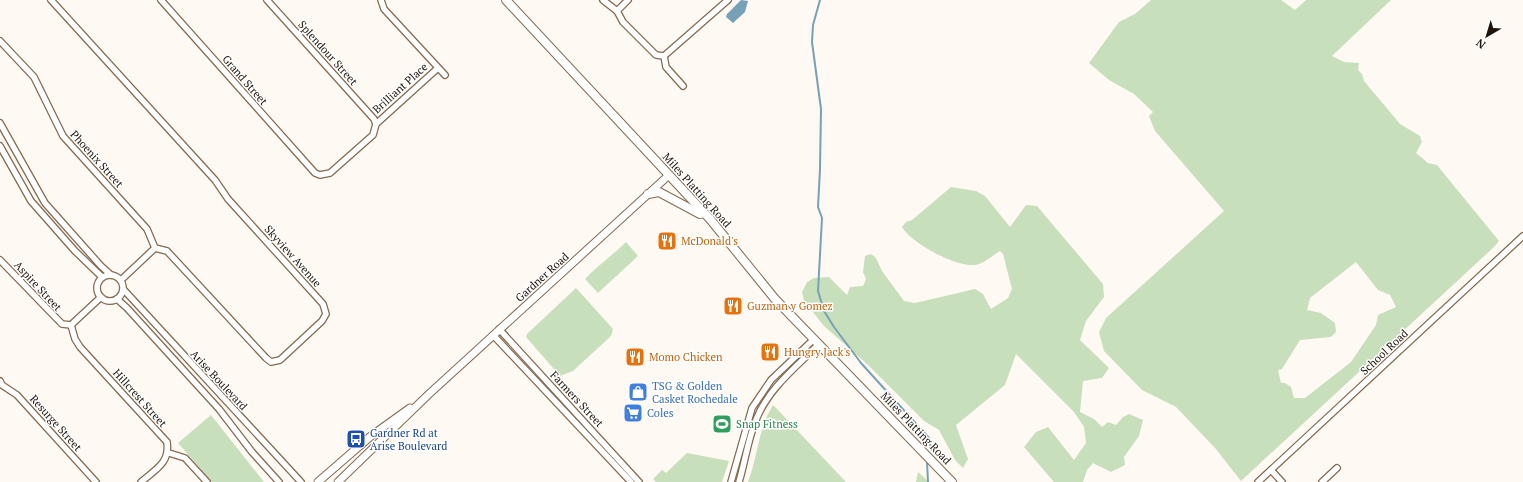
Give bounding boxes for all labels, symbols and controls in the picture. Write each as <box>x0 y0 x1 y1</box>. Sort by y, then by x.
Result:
north arrow <box>1467 16 1507 56</box>
street label: Splendour Street <box>295 18 361 88</box>
text: N <box>1473 35 1488 52</box>
street label: Grand Street <box>219 52 271 108</box>
street label: Brilliant Place <box>370 59 431 116</box>
street label: Phoenix Street <box>68 127 126 191</box>
street label: Miles Platting Road <box>660 150 734 230</box>
street label: Skyview Avenue <box>262 222 325 290</box>
restaurant icon: McDonald's <box>656 230 678 252</box>
place label: McDonald's <box>681 234 738 248</box>
street label: Gardner Road <box>512 249 572 305</box>
street label: Aspire Street <box>11 258 65 314</box>
restaurant icon: Guzman y Gomez <box>722 295 744 317</box>
place label: Guzman y Gomez <box>747 299 833 313</box>
street label: School Road <box>1357 326 1411 378</box>
restaurant icon: Hungry Jack's <box>759 341 781 363</box>
place label: Hungry Jack's <box>784 345 851 359</box>
restaurant icon: Momo Chicken <box>624 346 646 368</box>
street label: Arise Boulevard <box>188 347 250 413</box>
place label: Momo Chicken <box>649 350 723 364</box>
street label: Hillcrest Street <box>110 366 170 430</box>
street label: Farmers Street <box>547 368 607 430</box>
place label: TSG & Golden Casket Rochedale <box>652 379 738 406</box>
shop icon: TSG & Golden Casket Rochedale <box>627 381 649 403</box>
street label: Miles Platting Road <box>878 389 954 467</box>
street label: Resurge Street <box>27 392 85 454</box>
supermarket icon: Coles <box>622 402 644 424</box>
place label: Coles <box>647 406 674 420</box>
sports icon: Snap Fitness <box>711 413 733 435</box>
place label: Snap Fitness <box>736 417 798 431</box>
place label: Gardner Rd at Arise Boulevard <box>370 426 447 453</box>
bus stop icon: Gardner Rd at Arise Boulevard <box>345 428 367 450</box>

